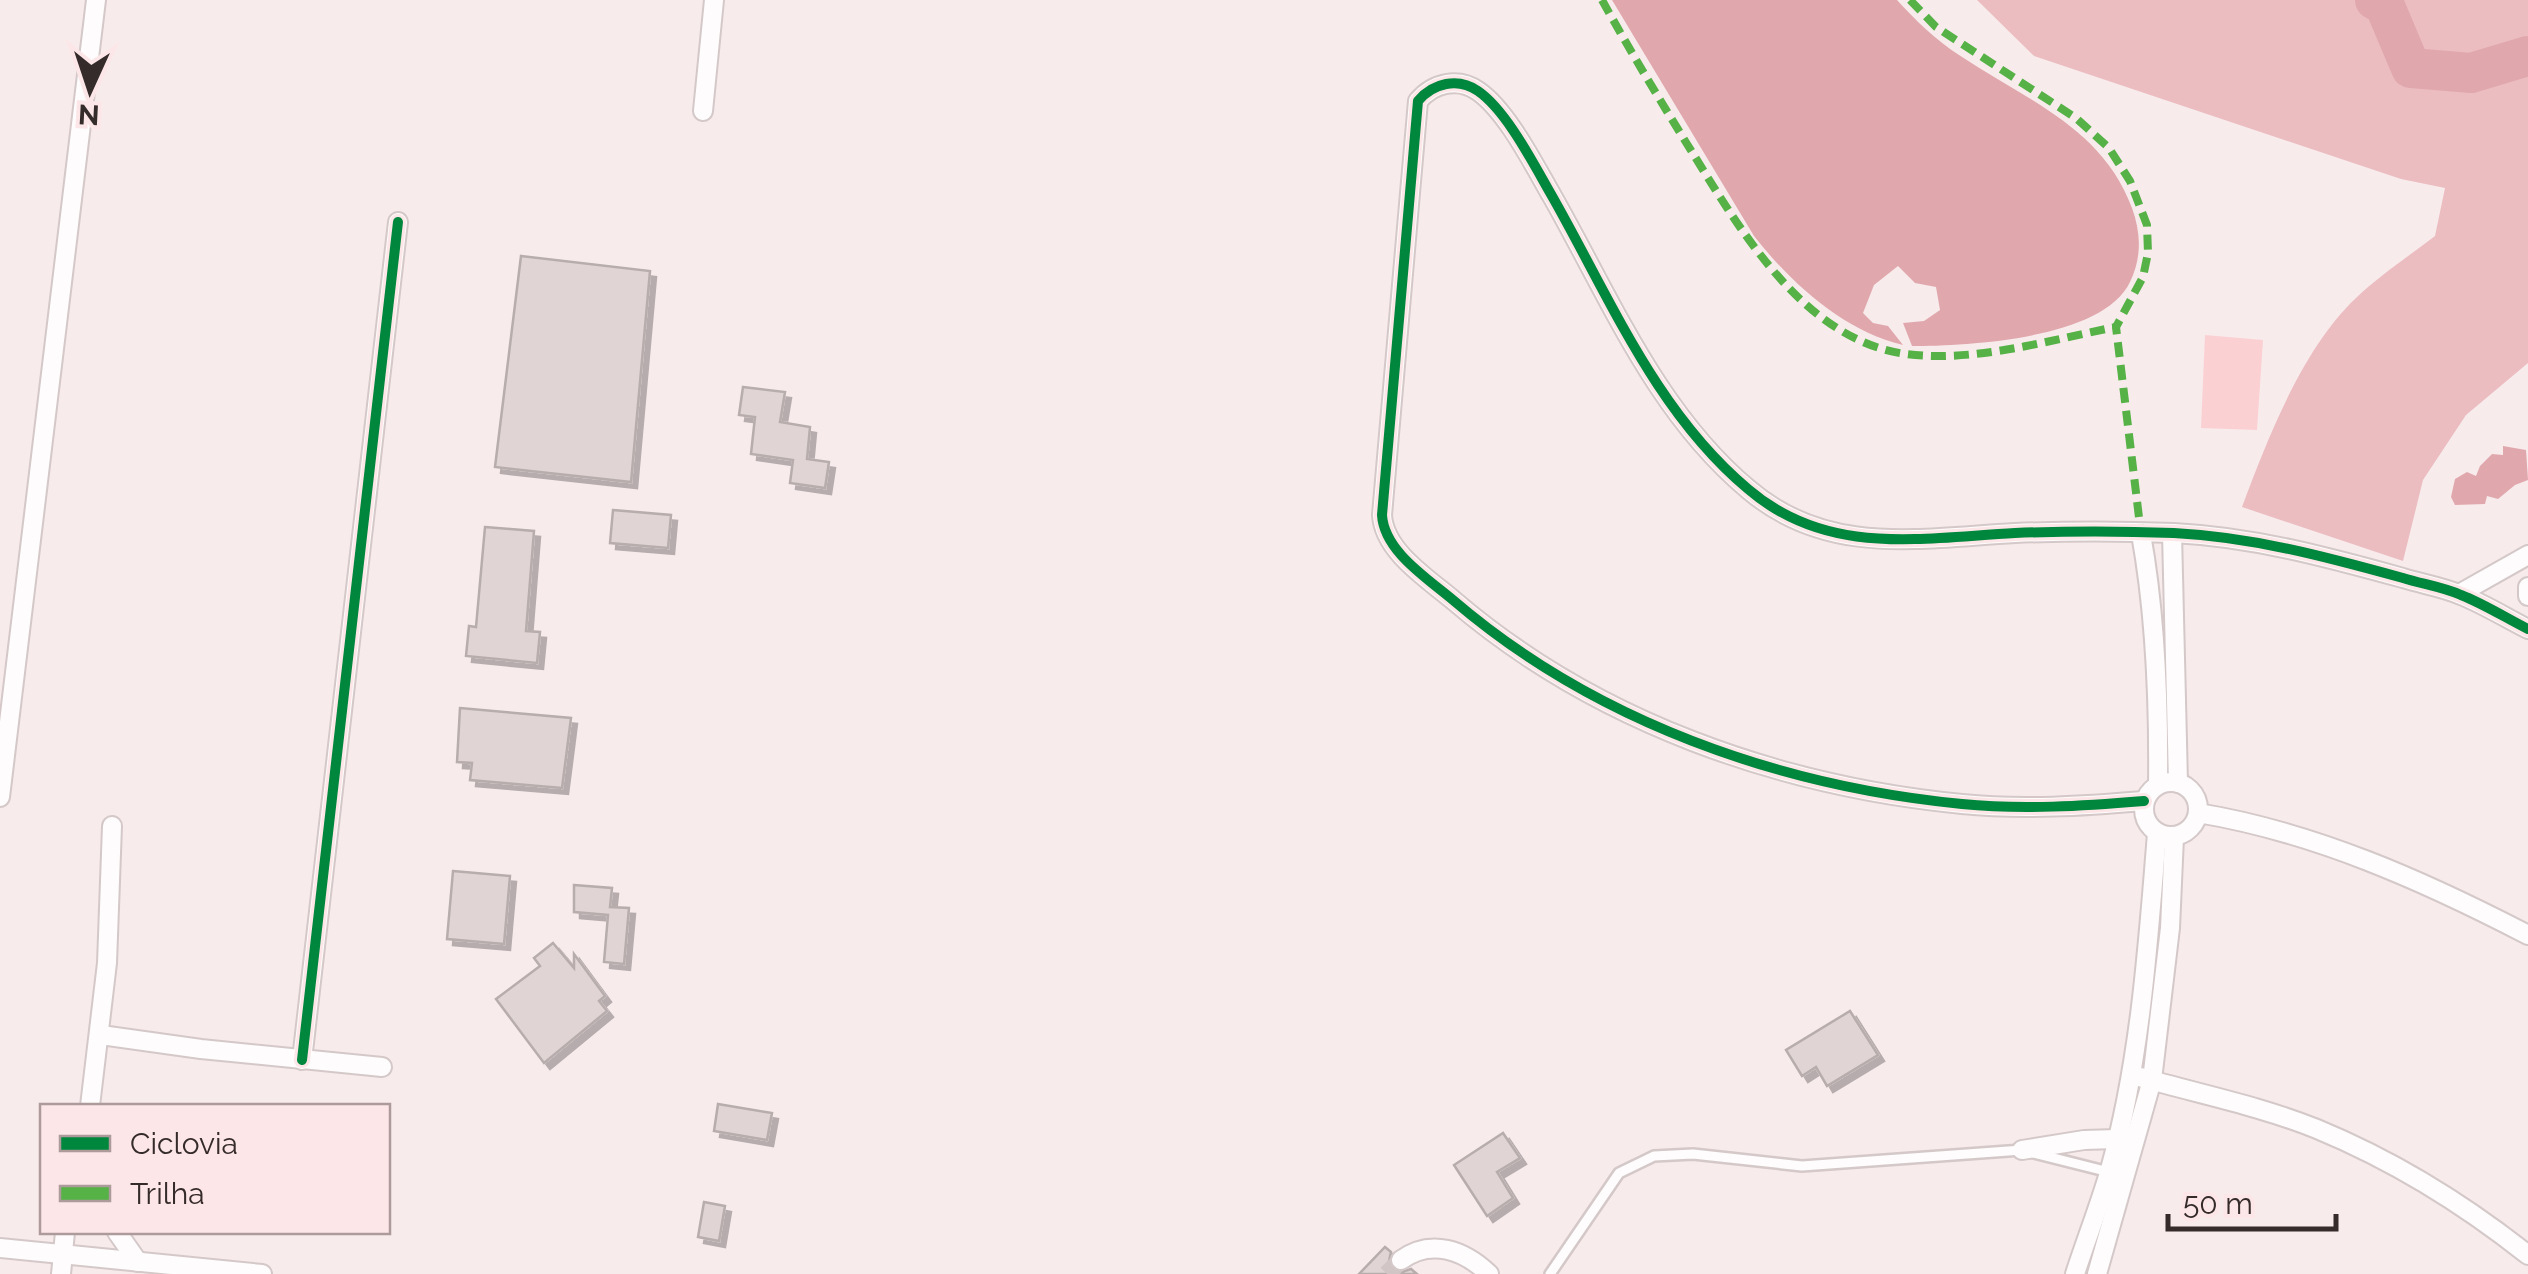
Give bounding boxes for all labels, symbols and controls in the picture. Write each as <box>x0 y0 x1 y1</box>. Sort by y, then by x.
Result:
north arrow <box>40 40 140 140</box>
text: N <box>77 97 100 132</box>
legend <box>40 1104 390 1234</box>
text: Ciclovia <box>130 1126 238 1161</box>
scale bar <box>2168 1169 2336 1231</box>
text: Trilha <box>130 1176 205 1211</box>
text: 50 m <box>2183 1186 2253 1221</box>

